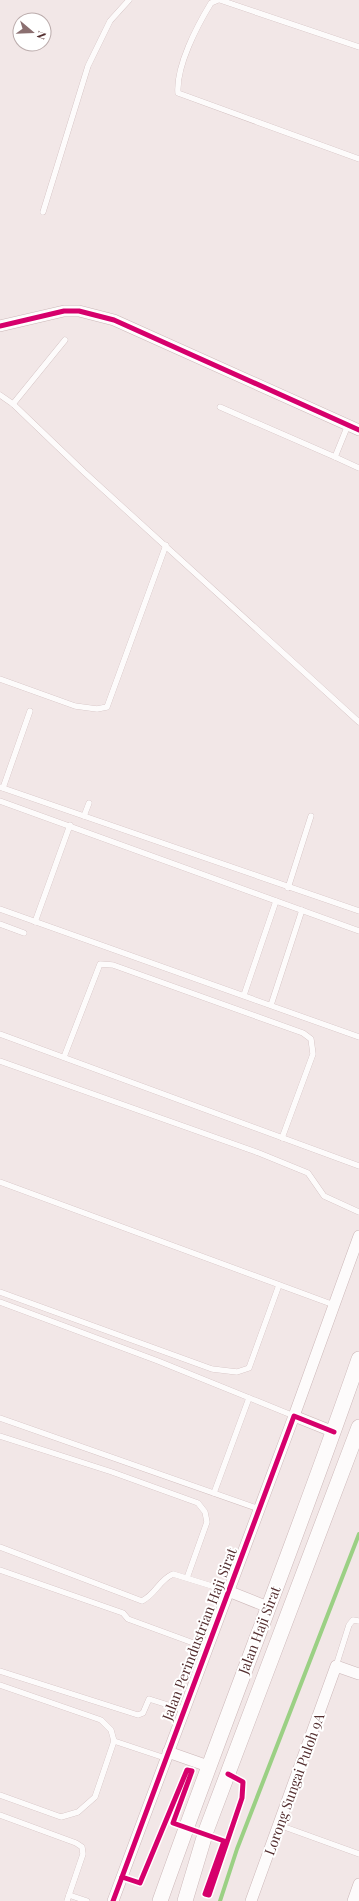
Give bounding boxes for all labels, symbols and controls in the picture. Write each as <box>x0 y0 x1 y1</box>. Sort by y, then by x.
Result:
north arrow <box>12 12 52 52</box>
text: N <box>34 29 50 42</box>
street label: Jalan Perindustrian Haji Sirat <box>157 1544 241 1724</box>
street label: Jalan Haji Sirat <box>233 1582 285 1678</box>
street label: Lorong Sungai Puloh 9A <box>259 1710 329 1858</box>

